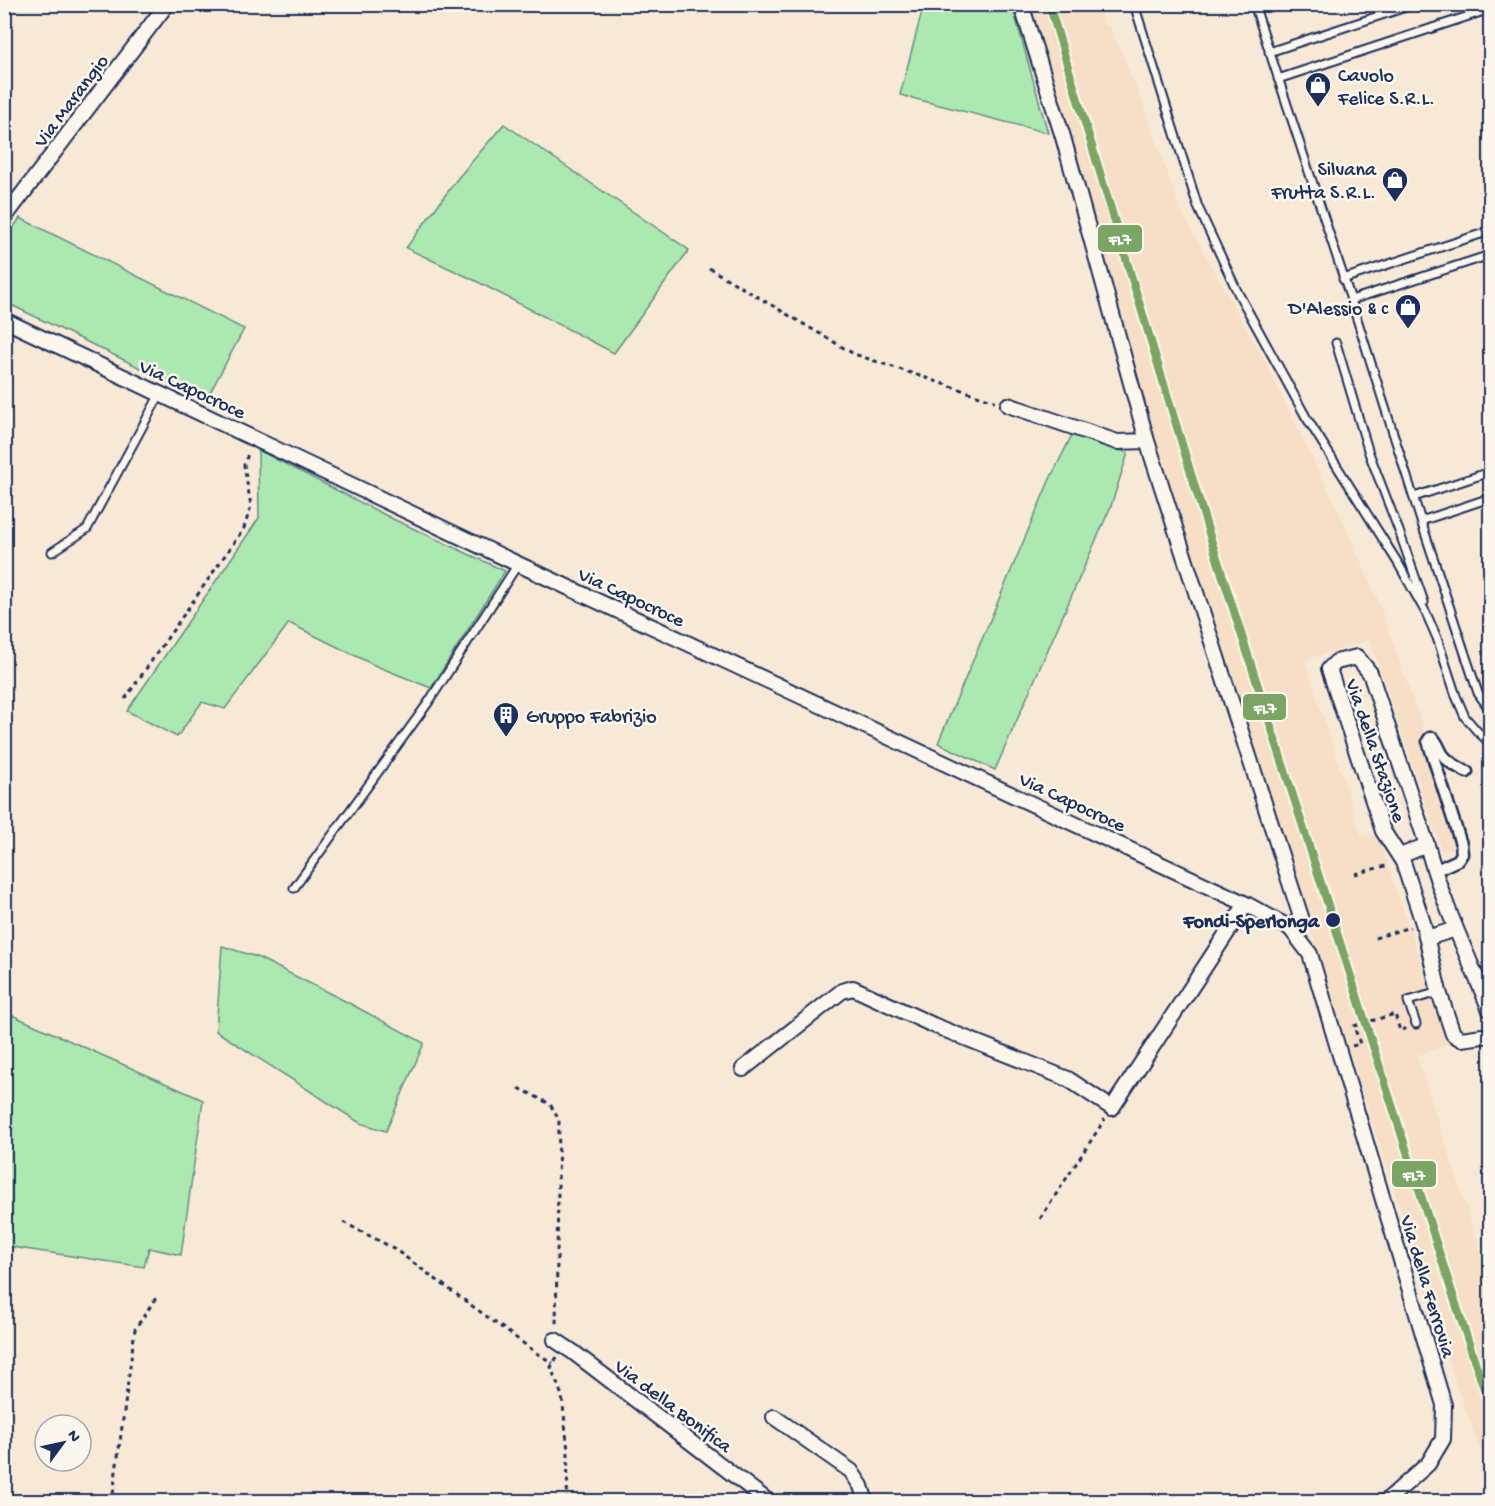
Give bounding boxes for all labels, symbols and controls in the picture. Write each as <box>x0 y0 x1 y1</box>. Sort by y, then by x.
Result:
street label: Via Marangio <box>30 51 115 154</box>
place label: Cavolo Felice S.R.L. <box>1337 66 1435 112</box>
shop icon: Cavolo Felice S.R.L. <box>1303 70 1333 108</box>
place label: Silvana Frutta S.R.L. <box>1270 160 1377 206</box>
shop icon: Silvana Frutta S.R.L. <box>1380 165 1410 203</box>
line badge: FL7 <box>1097 224 1143 253</box>
text: FL7 <box>1108 232 1132 251</box>
shop icon: D'Alessio & c <box>1393 292 1423 330</box>
place label: D'Alessio & c <box>1286 299 1389 322</box>
street label: Via Capocroce <box>134 356 249 426</box>
street label: Via Capocroce <box>573 564 688 634</box>
street label: Via della Stazione <box>1338 676 1409 826</box>
line badge: FL7 <box>1242 693 1287 721</box>
building icon: Gruppo Fabrizio <box>491 700 521 738</box>
text: FL7 <box>1253 701 1277 720</box>
place label: Gruppo Fabrizio <box>526 707 657 730</box>
street label: Via Capocroce <box>1014 769 1129 839</box>
marker: Fondi-Sperlonga <box>1324 911 1342 929</box>
place label: Fondi-Sperlonga <box>1182 912 1320 935</box>
line badge: FL7 <box>1391 1160 1437 1188</box>
text: FL7 <box>1402 1168 1426 1187</box>
street label: Via della Ferrovia <box>1393 1212 1458 1362</box>
street label: Via della Bonifica <box>608 1356 736 1460</box>
north arrow <box>33 1413 93 1473</box>
text: N <box>62 1427 84 1447</box>

